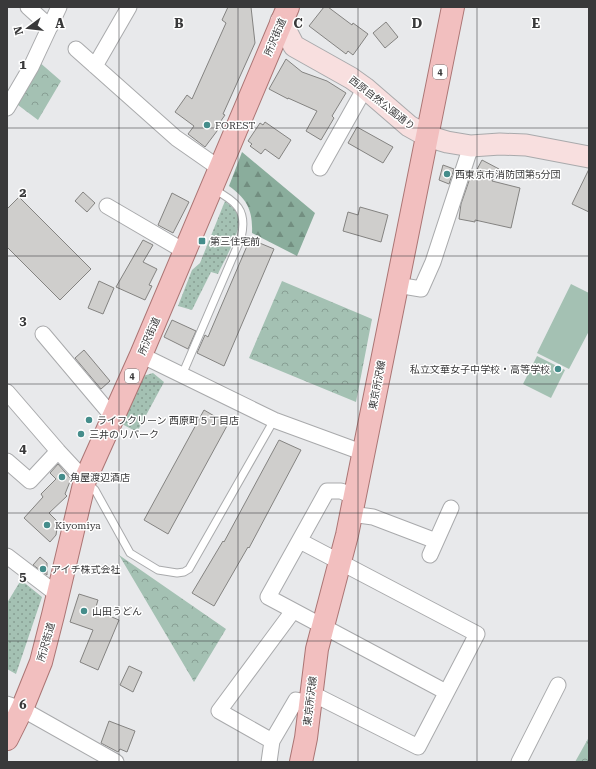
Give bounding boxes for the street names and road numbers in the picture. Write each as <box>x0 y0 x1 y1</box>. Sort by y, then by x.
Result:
street label: 所沢街道 <box>262 16 288 58</box>
road number: 4 <box>433 65 447 79</box>
street label: 西原自然公園通り <box>347 74 417 132</box>
street label: 所沢街道 <box>136 315 162 357</box>
street label: 東京所沢線 <box>367 359 387 411</box>
road number: 4 <box>125 369 139 383</box>
street label: 所沢街道 <box>35 621 57 663</box>
street label: 東京所沢線 <box>301 676 319 726</box>

